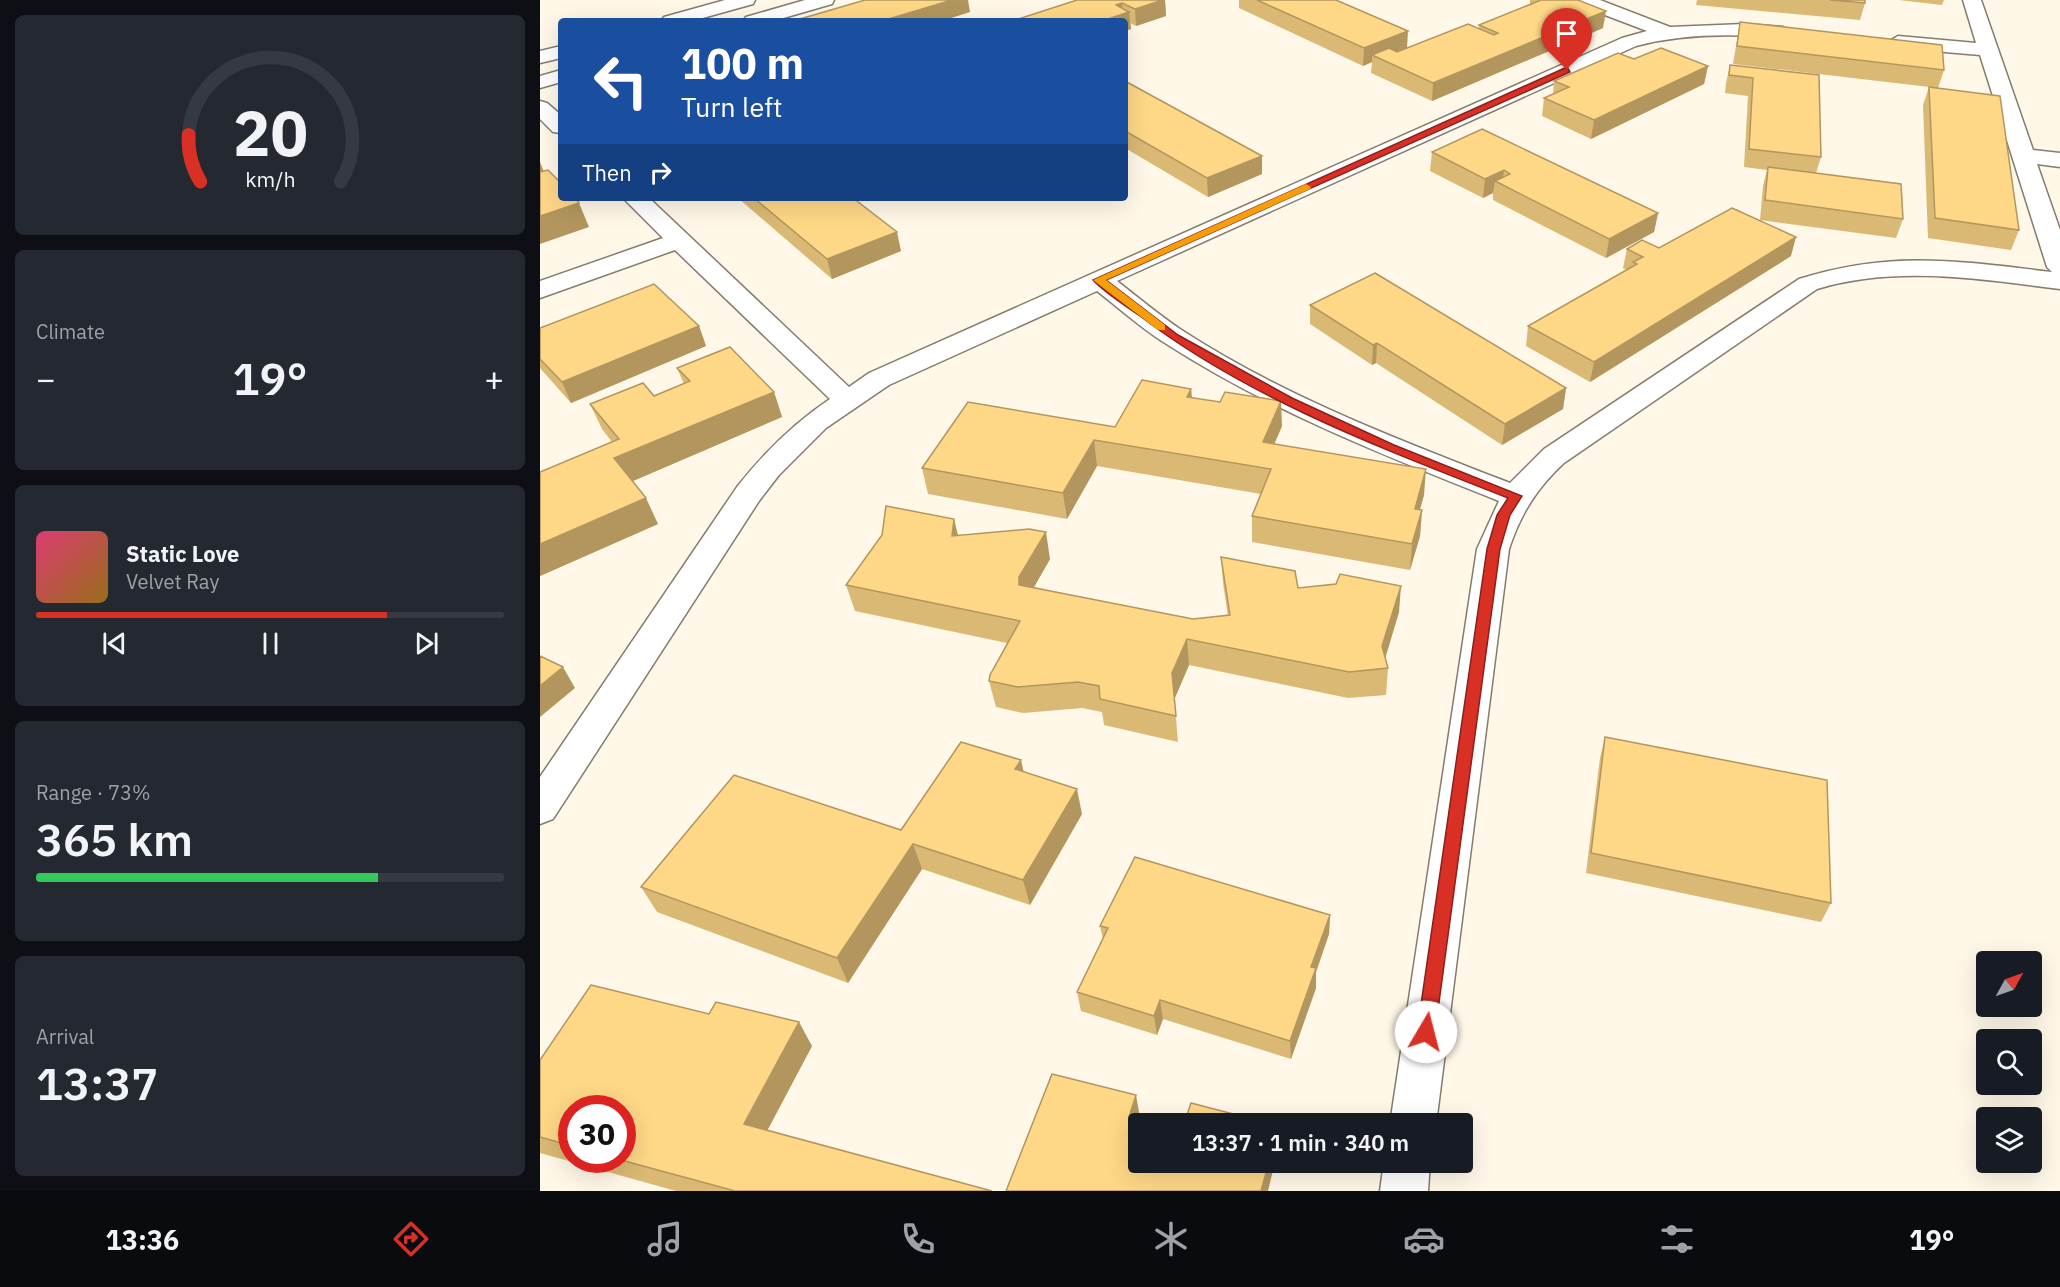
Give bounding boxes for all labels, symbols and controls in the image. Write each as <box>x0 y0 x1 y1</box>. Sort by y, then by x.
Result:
pin <box>1541 8 1592 70</box>
icon: arrive <box>1550 17 1583 50</box>
text: 100 m <box>681 36 804 91</box>
icon: left <box>582 42 660 120</box>
text: Turn left <box>681 89 782 124</box>
text: 20 <box>233 92 307 173</box>
icon: right <box>644 156 677 189</box>
text: Then <box>582 158 632 187</box>
text: km/h <box>245 165 295 193</box>
text: Climate <box>36 318 105 345</box>
text: 19° <box>232 349 308 407</box>
text: − <box>36 357 56 400</box>
text: + <box>484 357 504 400</box>
text: Static Love <box>126 539 239 568</box>
text: Velvet Ray <box>126 568 219 595</box>
icon: previous <box>98 627 131 660</box>
icon: pause <box>254 627 287 660</box>
icon: next <box>410 627 443 660</box>
text: Range · 73% <box>36 779 151 806</box>
text: 365 km <box>36 810 193 868</box>
north arrow <box>1976 951 2042 1017</box>
map controls <box>1976 951 2042 1173</box>
position arrow <box>1394 1000 1458 1064</box>
text: Arrival <box>36 1023 94 1050</box>
button: search <box>1976 1029 2042 1095</box>
text: 13:37 <box>36 1054 158 1112</box>
speed limit sign: 30 <box>558 1095 636 1173</box>
button: layers <box>1976 1107 2042 1173</box>
text: 13:37 · 1 min · 340 m <box>1192 1128 1409 1157</box>
icon: directions <box>390 1218 432 1260</box>
icon: music <box>644 1218 686 1260</box>
icon: phone <box>897 1218 939 1260</box>
icon: climate <box>1150 1218 1192 1260</box>
icon: car <box>1403 1218 1445 1260</box>
icon: filters <box>1656 1218 1698 1260</box>
text: 13:36 <box>106 1222 179 1257</box>
text: 19° <box>1909 1222 1954 1257</box>

